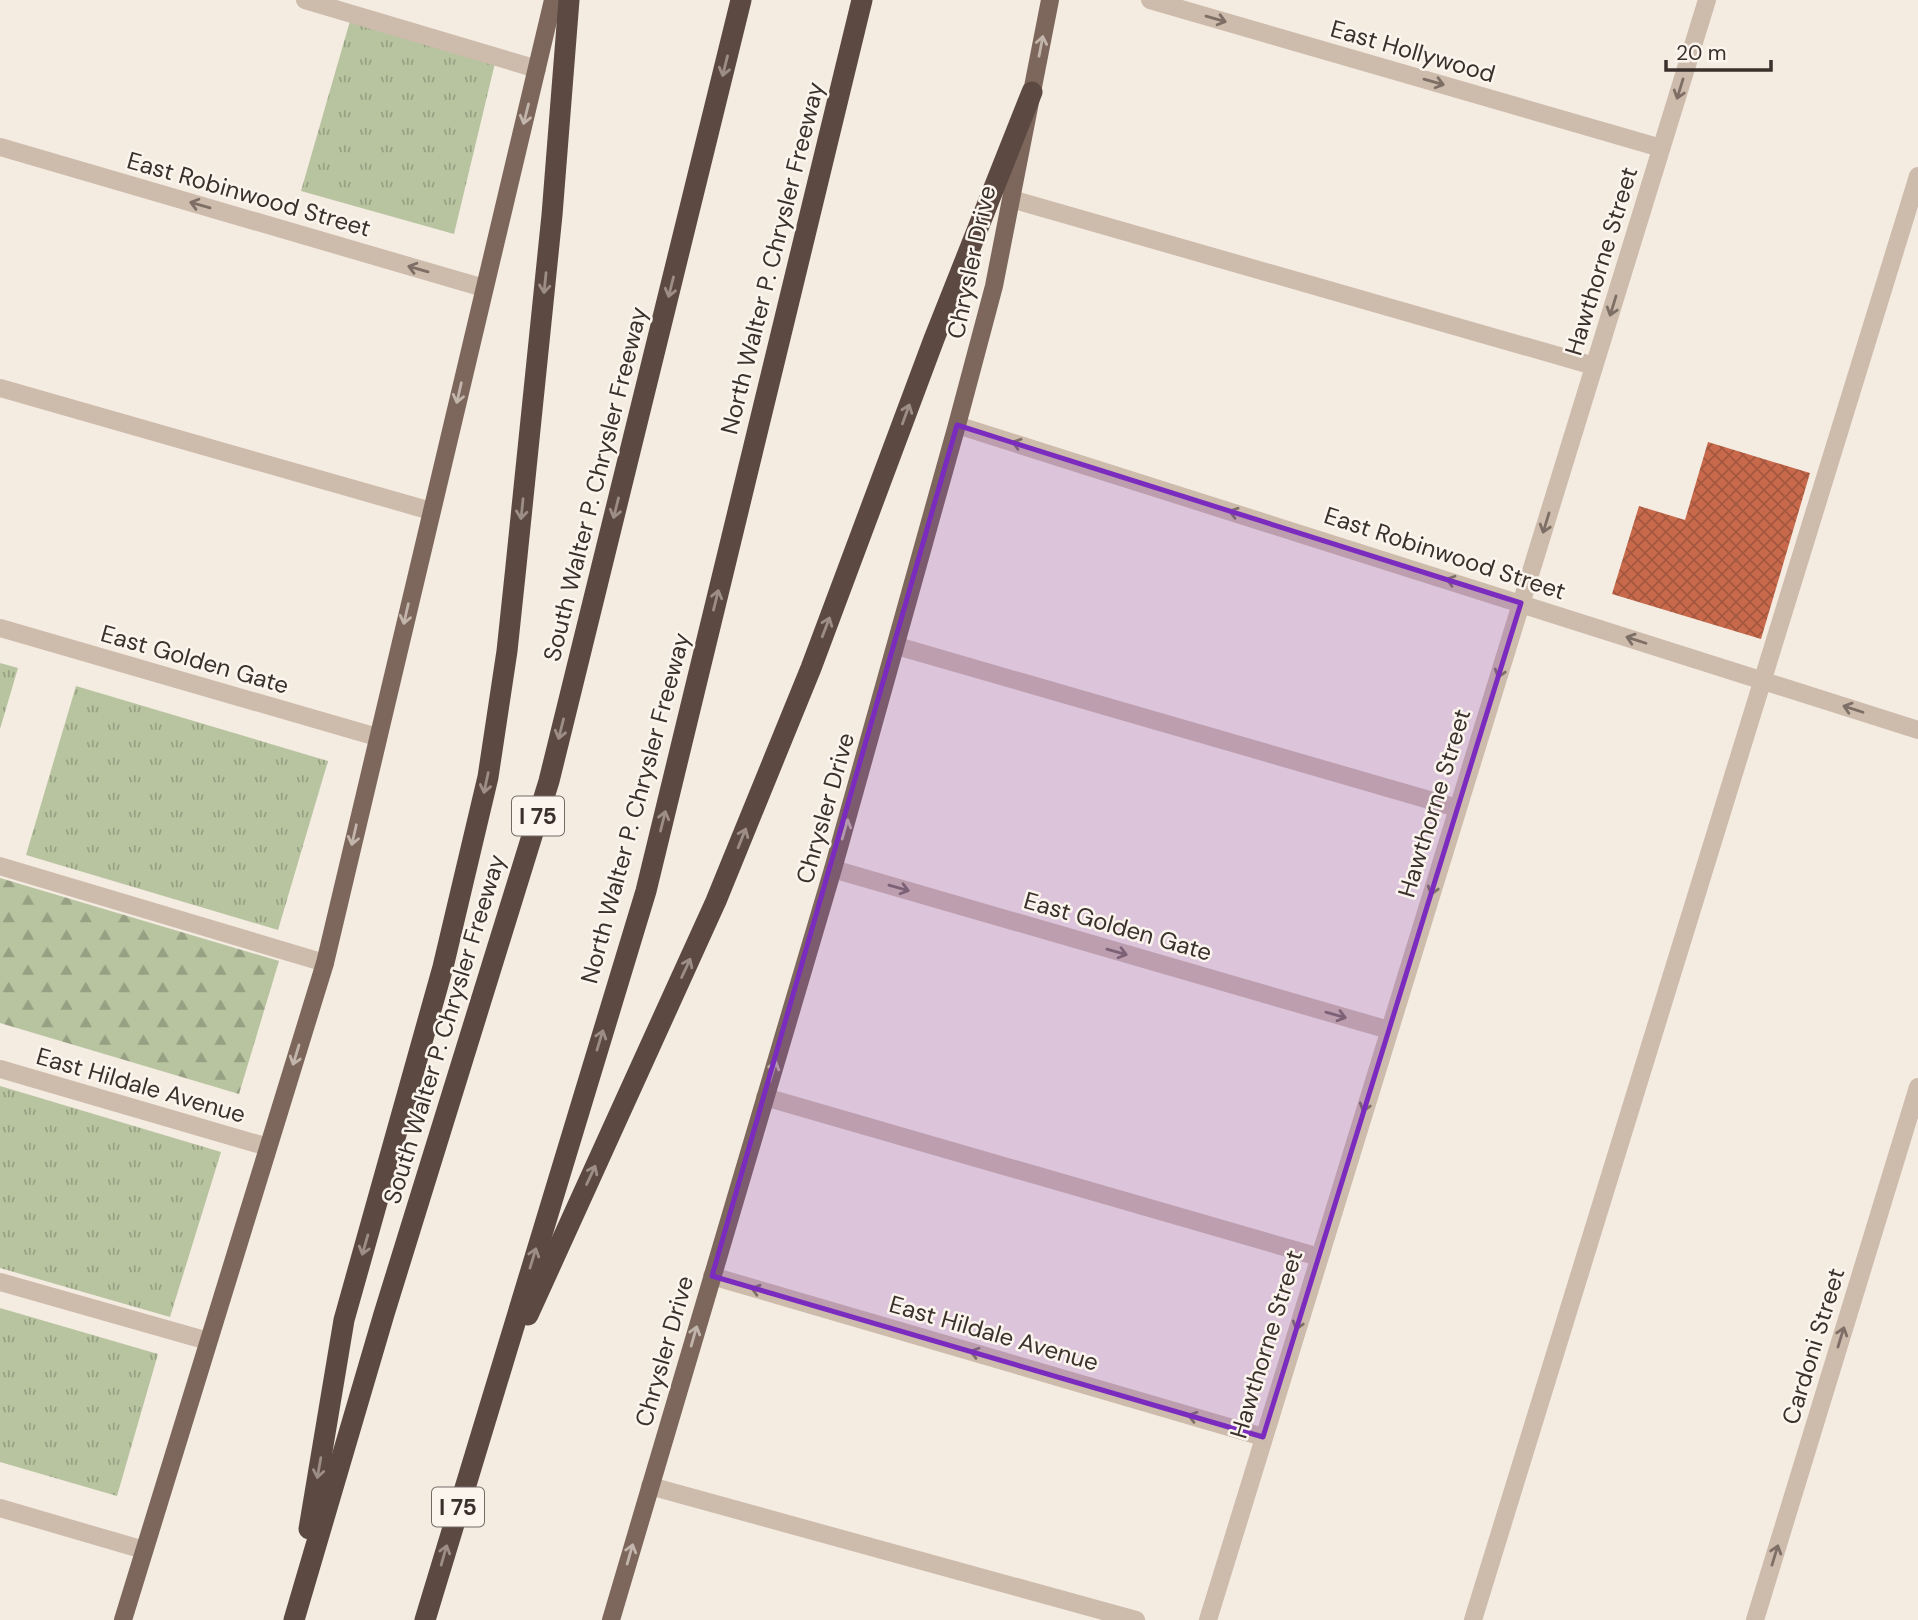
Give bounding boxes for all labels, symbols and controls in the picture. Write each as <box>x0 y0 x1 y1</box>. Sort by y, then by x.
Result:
one-way arrow <box>1204 13 1226 26</box>
street label: East Hollywood <box>1327 13 1499 89</box>
scale bar <box>1666 28 1771 72</box>
one-way arrow <box>1034 35 1048 58</box>
text: 20 m <box>1676 39 1727 67</box>
one-way arrow <box>717 54 731 77</box>
one-way arrow <box>1423 77 1445 90</box>
one-way arrow <box>1672 77 1685 99</box>
street label: North Walter P. Chrysler Freeway <box>713 79 831 437</box>
one-way arrow <box>519 102 532 125</box>
street label: East Robinwood Street <box>124 144 374 244</box>
street label: Hawthorne Street <box>1558 163 1644 359</box>
street label: Chrysler Drive <box>940 183 1002 341</box>
one-way arrow <box>189 198 211 211</box>
one-way arrow <box>407 261 429 274</box>
one-way arrow <box>538 271 551 293</box>
one-way arrow <box>664 276 677 298</box>
one-way arrow <box>1605 295 1618 317</box>
street label: South Walter P. Chrysler Freeway <box>536 304 654 664</box>
one-way arrow <box>452 381 465 404</box>
one-way arrow <box>901 404 914 426</box>
one-way arrow <box>1012 438 1034 451</box>
one-way arrow <box>609 496 622 519</box>
one-way arrow <box>515 497 528 520</box>
street label: East Robinwood Street <box>1320 499 1570 607</box>
one-way arrow <box>1229 506 1251 519</box>
one-way arrow <box>1538 512 1551 534</box>
one-way arrow <box>1446 575 1468 587</box>
one-way arrow <box>710 589 723 612</box>
one-way arrow <box>399 602 413 625</box>
street label: East Golden Gate <box>97 617 293 701</box>
one-way arrow <box>821 617 834 638</box>
street label: North Walter P. Chrysler Freeway <box>573 629 697 987</box>
one-way arrow <box>1626 632 1648 645</box>
one-way arrow <box>1494 656 1506 678</box>
one-way arrow <box>1842 702 1864 715</box>
street label: Hawthorne Street <box>1391 705 1477 901</box>
one-way arrow <box>554 717 567 740</box>
street label: Chrysler Drive <box>789 729 861 887</box>
one-way arrow <box>479 771 493 794</box>
road number: I 75 <box>512 796 564 836</box>
one-way arrow <box>656 810 670 833</box>
one-way arrow <box>839 819 852 841</box>
one-way arrow <box>347 823 361 846</box>
one-way arrow <box>736 828 749 850</box>
street label: South Walter P. Chrysler Freeway <box>376 850 512 1208</box>
one-way arrow <box>1426 874 1439 896</box>
one-way arrow <box>887 883 909 896</box>
street label: East Golden Gate <box>1020 884 1216 968</box>
one-way arrow <box>1106 946 1128 959</box>
one-way arrow <box>680 958 693 979</box>
one-way arrow <box>1324 1009 1346 1022</box>
one-way arrow <box>594 1029 607 1051</box>
street label: East Hildale Avenue <box>33 1040 249 1130</box>
one-way arrow <box>289 1044 302 1066</box>
one-way arrow <box>767 1060 780 1082</box>
one-way arrow <box>1359 1091 1372 1113</box>
one-way arrow <box>585 1165 598 1186</box>
one-way arrow <box>358 1234 371 1256</box>
street label: Hawthorne Street <box>1223 1246 1309 1442</box>
one-way arrow <box>528 1247 541 1269</box>
street label: Cardoni Street <box>1775 1264 1851 1428</box>
street label: Chrysler Drive <box>628 1272 700 1430</box>
one-way arrow <box>751 1283 773 1296</box>
street label: East Hildale Avenue <box>886 1288 1102 1378</box>
one-way arrow <box>1292 1308 1305 1330</box>
one-way arrow <box>689 1325 702 1347</box>
one-way arrow <box>1836 1326 1849 1348</box>
one-way arrow <box>969 1347 991 1360</box>
one-way arrow <box>1187 1411 1209 1424</box>
one-way arrow <box>312 1456 325 1479</box>
road number: I 75 <box>432 1488 484 1526</box>
one-way arrow <box>439 1544 452 1566</box>
one-way arrow <box>625 1544 638 1566</box>
one-way arrow <box>1769 1544 1782 1566</box>

